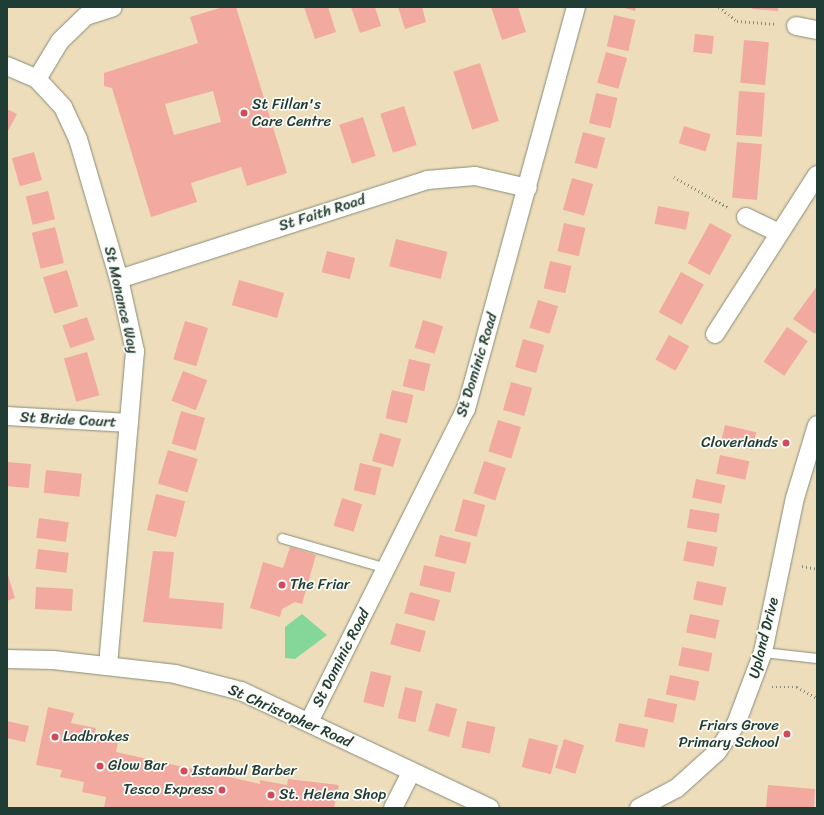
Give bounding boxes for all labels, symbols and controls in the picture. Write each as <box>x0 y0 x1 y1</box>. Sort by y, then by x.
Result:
place label: St Fillan's Care Centre <box>252 95 332 130</box>
marker: St Fillan's Care Centre <box>239 108 249 118</box>
street label: St Faith Road <box>276 191 368 235</box>
street label: St Monance Way <box>100 245 142 355</box>
street label: St Dominic Road <box>453 311 501 419</box>
street label: St Bride Court <box>19 408 117 432</box>
place label: Cloverlands <box>701 434 778 452</box>
marker: Cloverlands <box>781 438 791 448</box>
place label: The Friar <box>290 576 350 594</box>
marker: The Friar <box>277 580 287 590</box>
street label: Upland Drive <box>745 595 783 681</box>
street label: St Dominic Road <box>308 606 374 710</box>
street label: St Christopher Road <box>226 681 354 751</box>
place label: Friars Grove Primary School <box>678 716 779 751</box>
place label: Ladbrokes <box>63 728 129 746</box>
marker: Friars Grove Primary School <box>782 729 792 739</box>
marker: Ladbrokes <box>50 732 60 742</box>
place label: Glow Bar <box>108 757 167 775</box>
marker: Glow Bar <box>95 761 105 771</box>
place label: Istanbul Barber <box>192 762 297 780</box>
marker: Istanbul Barber <box>179 766 189 776</box>
place label: Tesco Express <box>122 781 214 799</box>
marker: Tesco Express <box>217 785 227 795</box>
place label: St. Helena Shop <box>279 786 386 804</box>
marker: St. Helena Shop <box>266 790 276 800</box>

